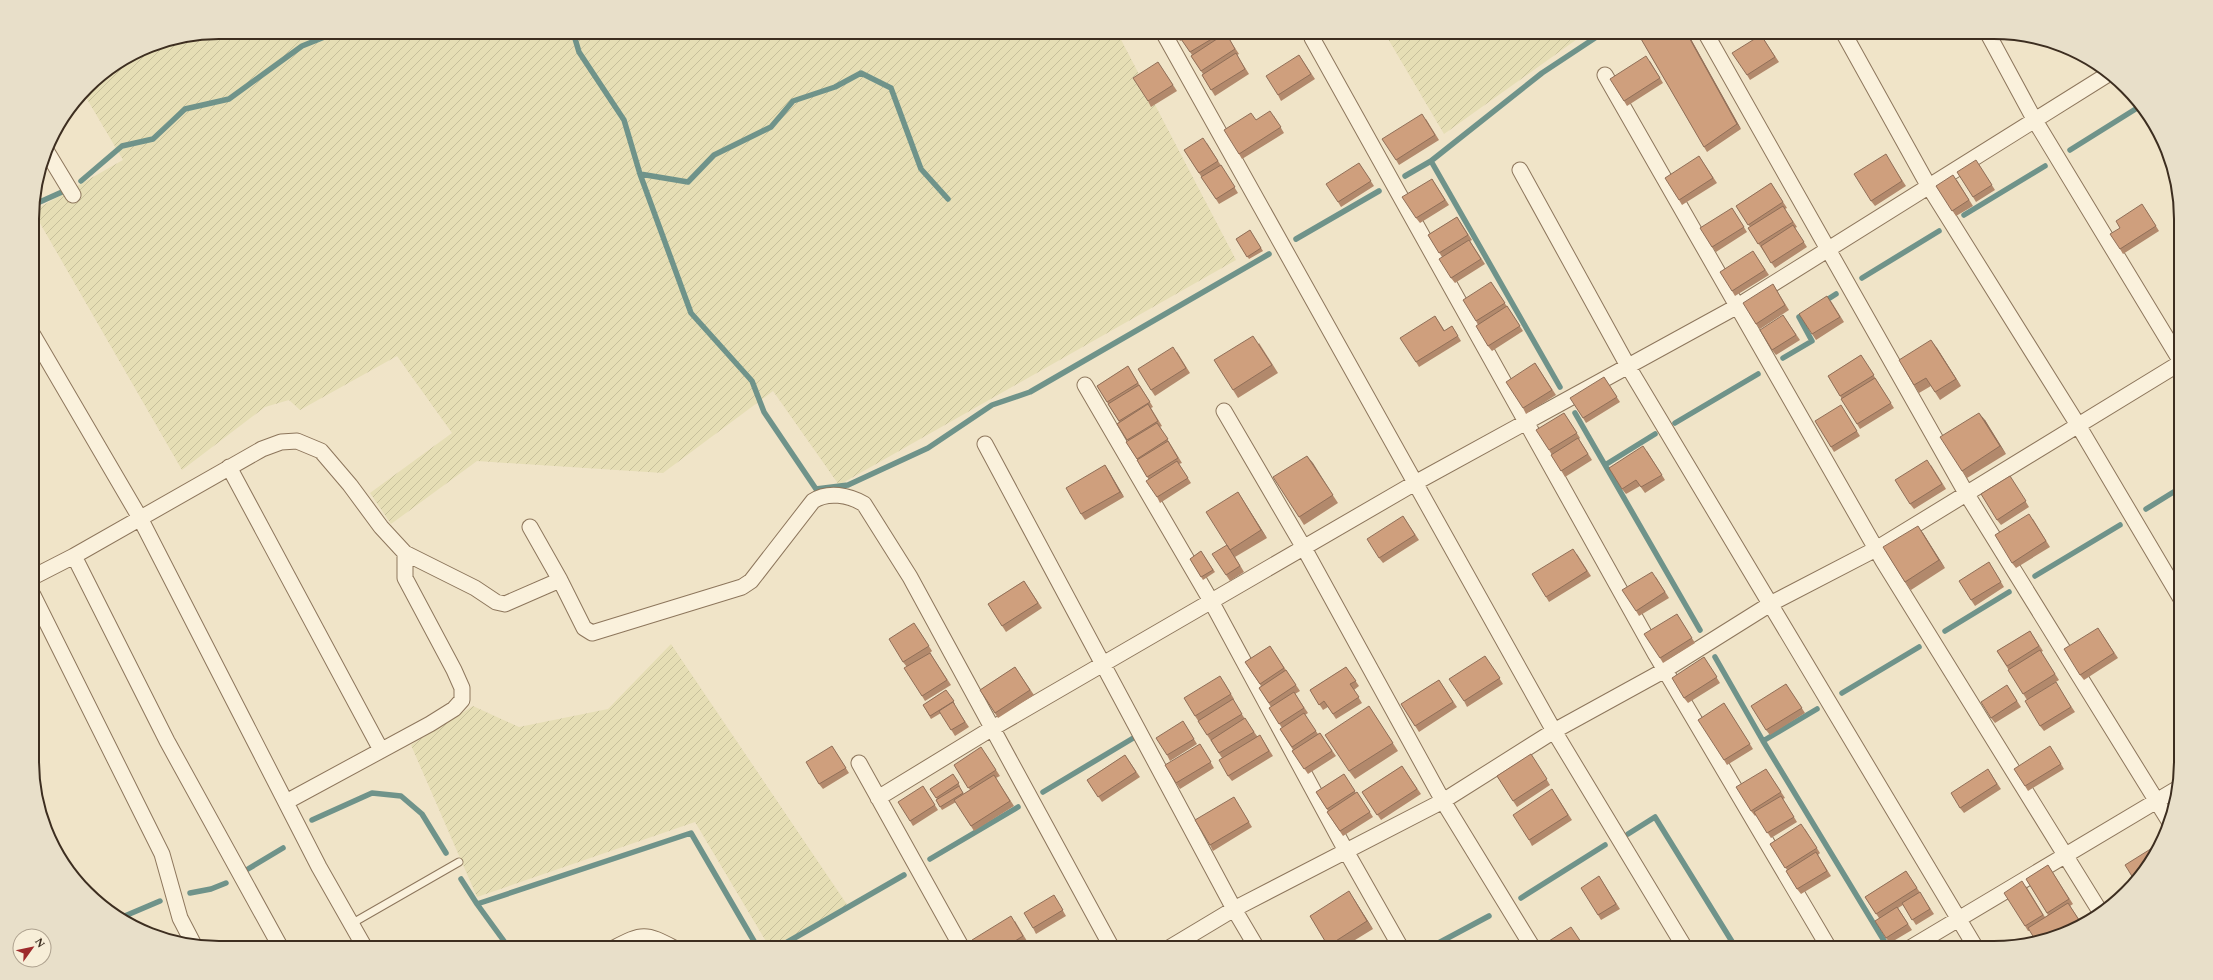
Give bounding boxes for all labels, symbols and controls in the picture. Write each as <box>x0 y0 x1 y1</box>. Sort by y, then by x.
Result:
north arrow <box>12 928 52 968</box>
text: N <box>30 934 50 951</box>

